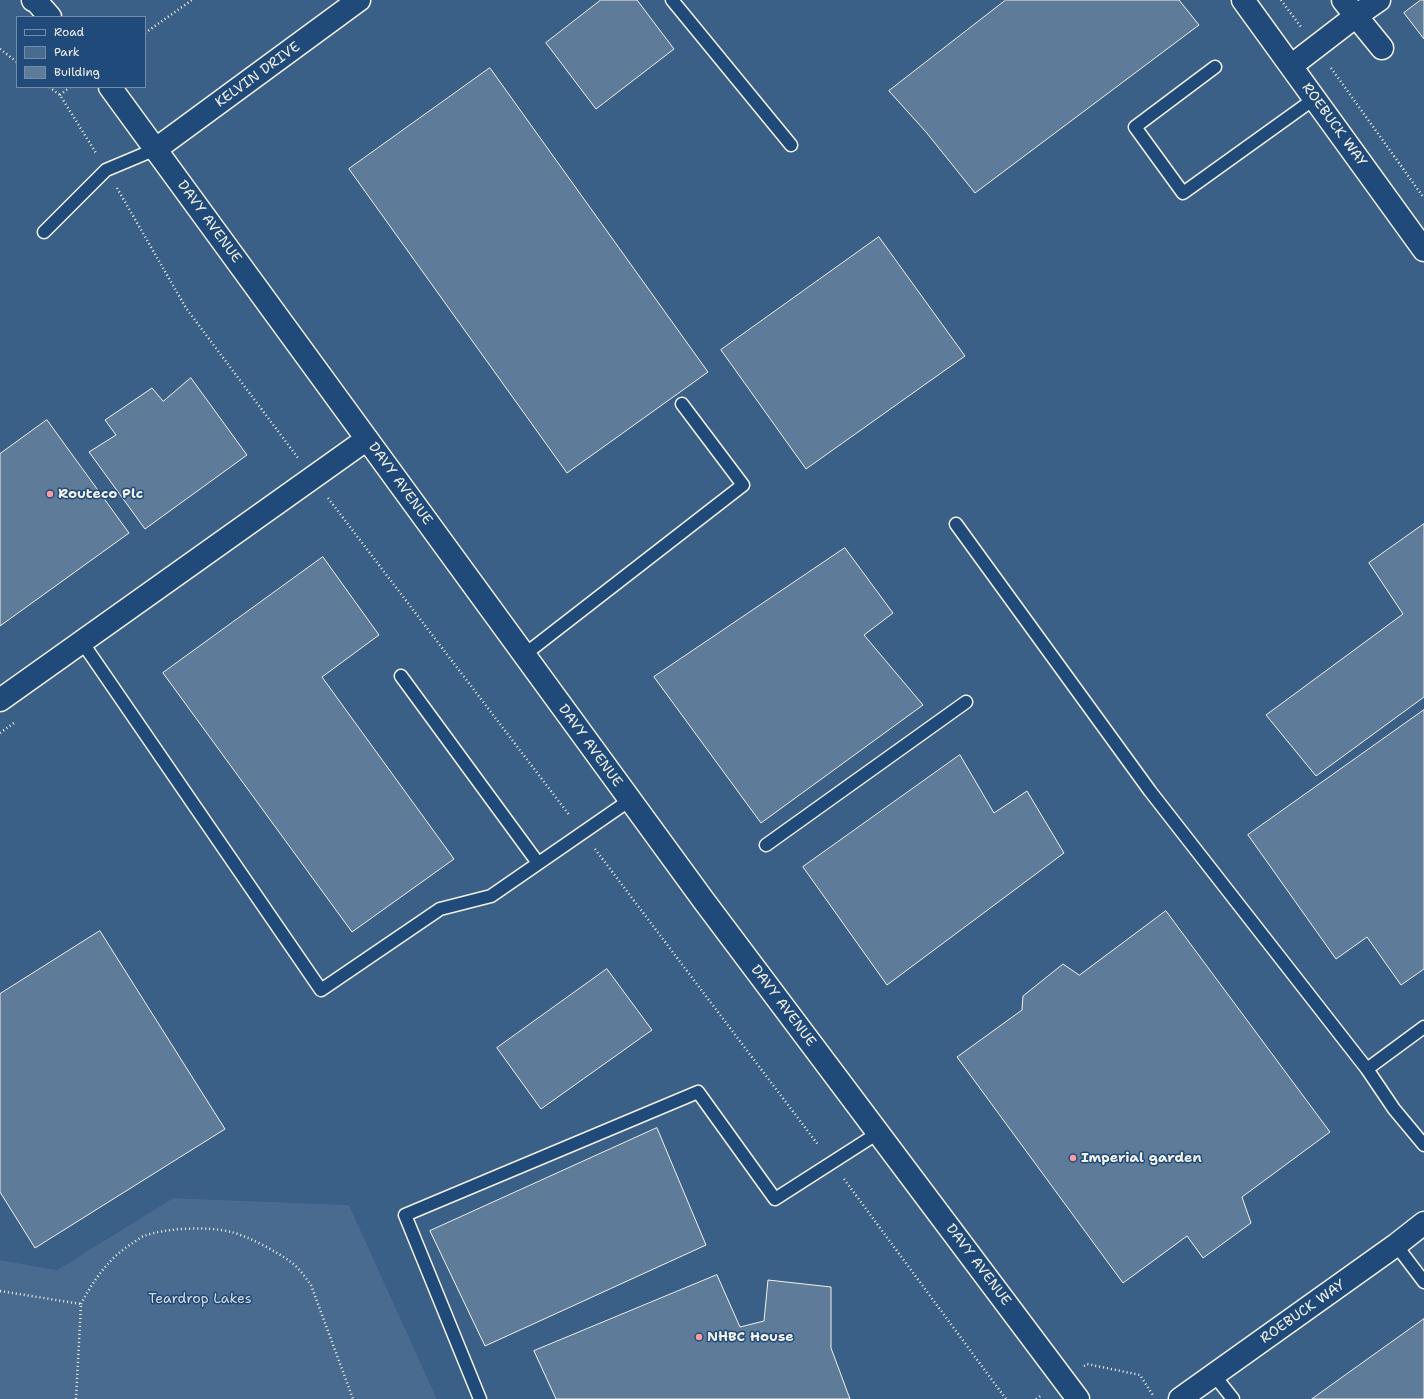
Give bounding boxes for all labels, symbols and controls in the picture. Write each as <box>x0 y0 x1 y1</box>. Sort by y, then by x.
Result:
legend <box>16 16 146 88</box>
text: Road <box>54 24 84 40</box>
street label: KELVIN DRIVE <box>212 39 304 111</box>
text: Park <box>54 44 80 60</box>
text: Building <box>54 64 100 80</box>
street label: ROEBUCK WAY <box>1298 80 1370 170</box>
street label: DAVY AVENUE <box>173 178 245 266</box>
street label: DAVY AVENUE <box>364 440 436 528</box>
place label: Routeco Plc <box>58 486 143 502</box>
marker: Routeco Plc <box>45 489 55 499</box>
street label: DAVY AVENUE <box>554 702 626 790</box>
street label: DAVY AVENUE <box>747 962 819 1050</box>
place label: Imperial garden <box>1081 1150 1202 1166</box>
marker: Imperial garden <box>1068 1153 1078 1163</box>
street label: DAVY AVENUE <box>942 1221 1014 1309</box>
street label: ROEBUCK WAY <box>1257 1277 1349 1347</box>
park label: Teardrop Lakes <box>148 1291 252 1307</box>
place label: NHBC House <box>707 1329 794 1345</box>
marker: NHBC House <box>694 1332 704 1342</box>

